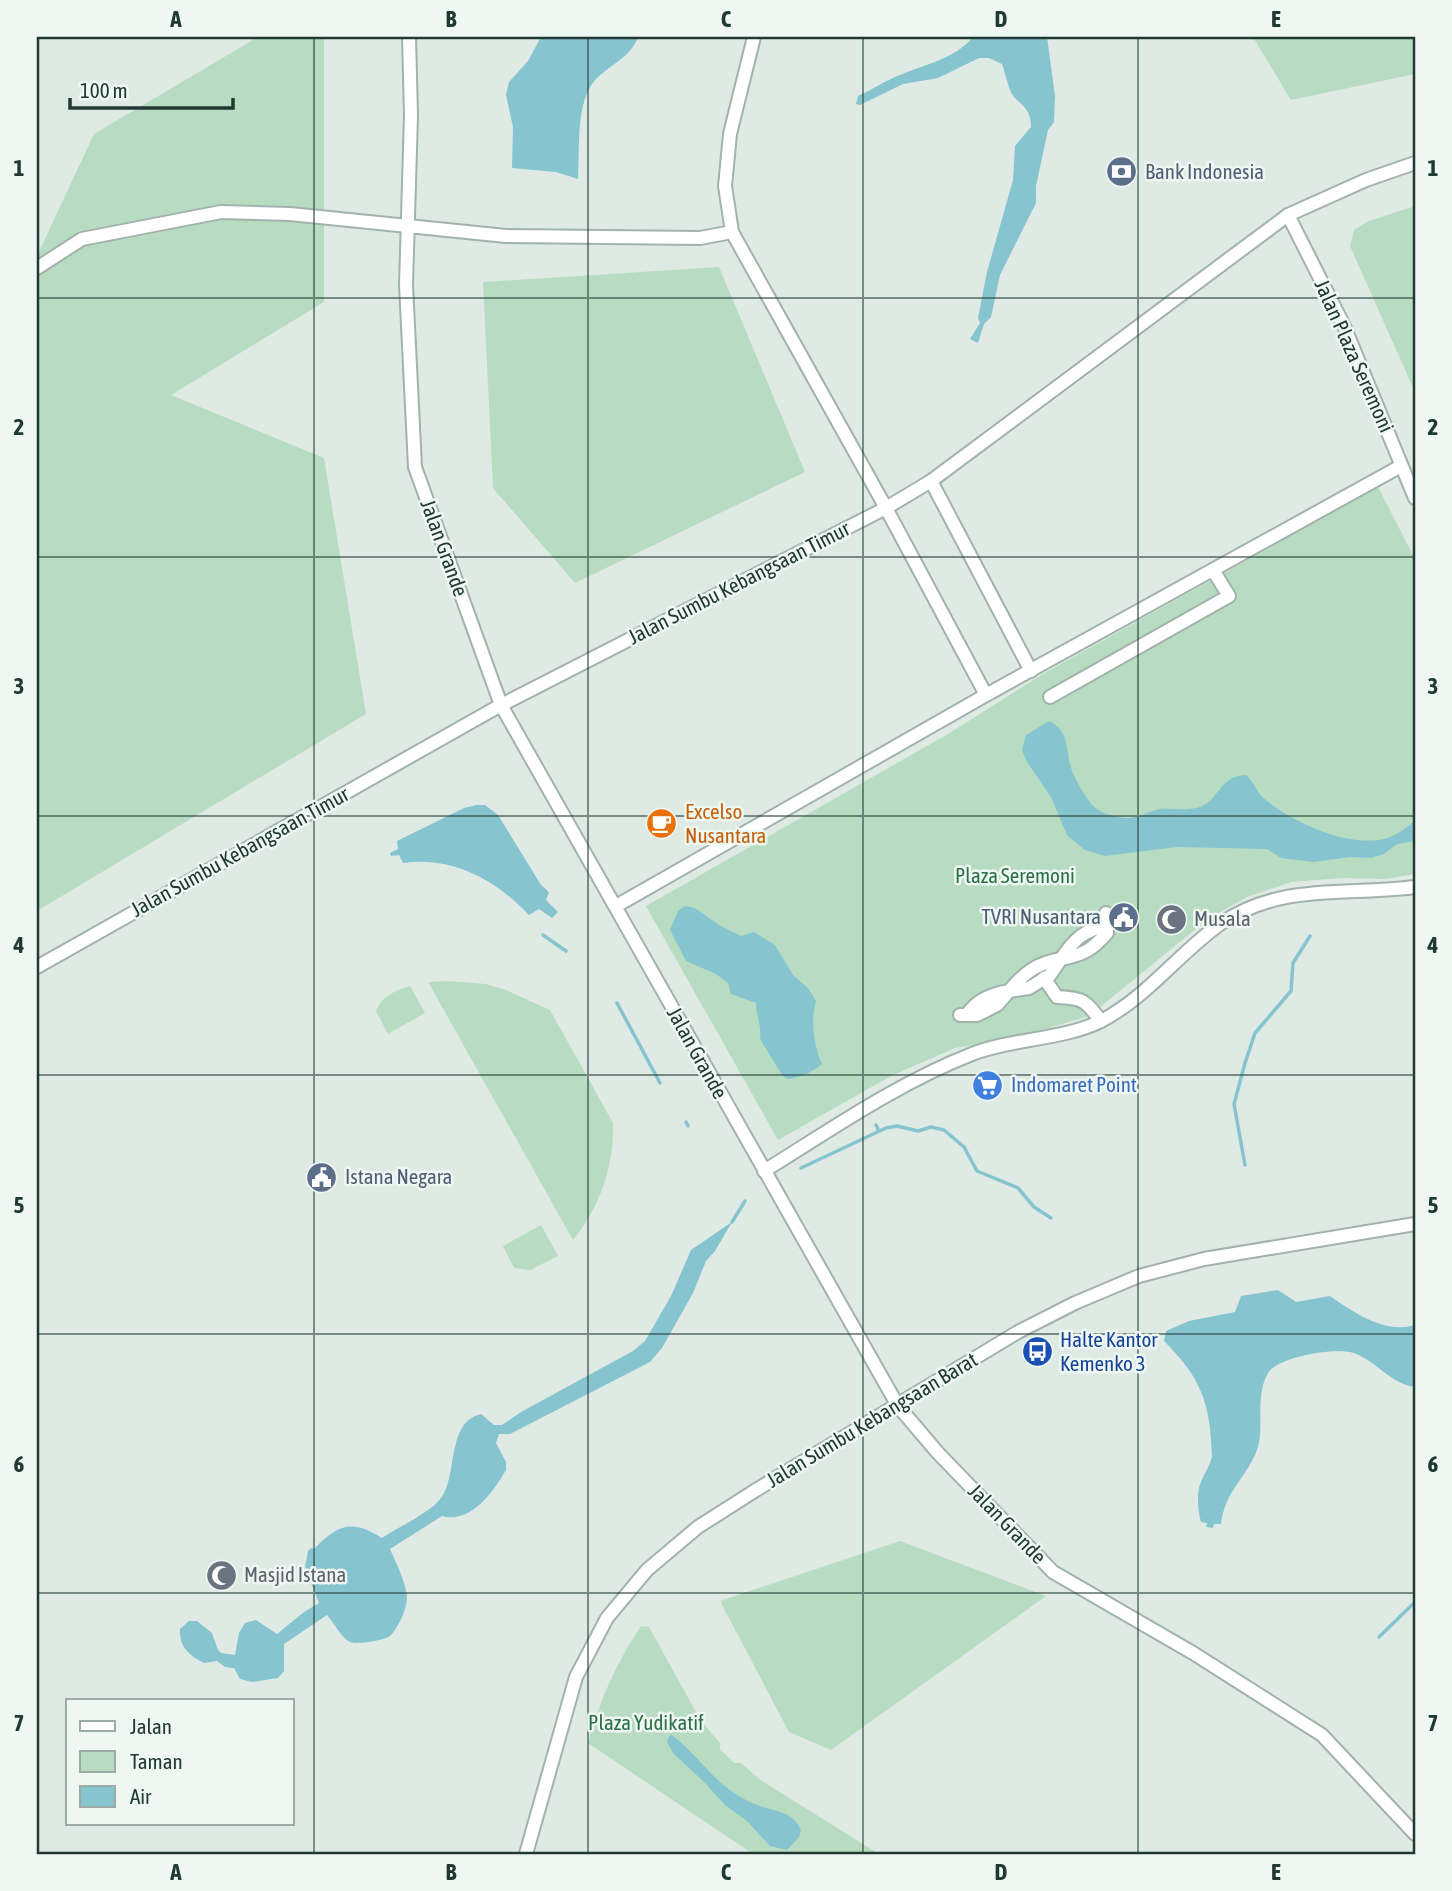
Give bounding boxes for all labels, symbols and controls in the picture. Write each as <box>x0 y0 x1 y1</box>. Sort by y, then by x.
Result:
text: A <box>169 6 182 32</box>
text: B <box>446 6 457 32</box>
text: C <box>721 6 732 32</box>
text: D <box>995 6 1008 32</box>
text: E <box>1271 6 1281 32</box>
scale bar <box>70 66 233 110</box>
text: 100 m <box>80 78 128 102</box>
text: 1 <box>14 155 25 181</box>
bank icon: Bank Indonesia <box>1105 155 1139 189</box>
text: 1 <box>1428 155 1439 181</box>
place label: Bank Indonesia <box>1145 159 1264 183</box>
street label: Jalan Plaza Seremoni <box>1310 275 1399 436</box>
text: 2 <box>14 414 24 440</box>
text: 2 <box>1428 414 1438 440</box>
street label: Jalan Grande <box>416 496 474 599</box>
street label: Jalan Sumbu Kebangsaan Timur <box>624 515 854 649</box>
text: 3 <box>14 673 24 699</box>
text: 3 <box>1428 673 1438 699</box>
street label: Jalan Sumbu Kebangsaan Timur <box>126 781 353 921</box>
place label: Excelso Nusantara <box>685 799 766 847</box>
cafe icon: Excelso Nusantara <box>645 807 679 841</box>
park label: Plaza Seremoni <box>955 863 1075 887</box>
public building icon: TVRI Nusantara <box>1107 900 1141 934</box>
mosque icon: Musala <box>1154 902 1188 936</box>
place label: TVRI Nusantara <box>982 904 1101 928</box>
place label: Musala <box>1194 906 1251 930</box>
text: 4 <box>13 932 25 958</box>
text: 4 <box>1427 932 1439 958</box>
street label: Jalan Grande <box>663 1002 733 1103</box>
supermarket icon: Indomaret Point <box>971 1068 1005 1102</box>
place label: Indomaret Point <box>1011 1072 1137 1096</box>
public building icon: Istana Negara <box>305 1160 339 1194</box>
place label: Istana Negara <box>345 1164 452 1188</box>
text: 5 <box>14 1192 25 1218</box>
text: 5 <box>1428 1192 1439 1218</box>
place label: Halte Kantor Kemenko 3 <box>1060 1327 1158 1375</box>
bus stop icon: Halte Kantor Kemenko 3 <box>1020 1335 1054 1369</box>
street label: Jalan Sumbu Kebangsaan Barat <box>762 1347 981 1492</box>
text: 6 <box>14 1451 25 1477</box>
text: 6 <box>1428 1451 1439 1477</box>
street label: Jalan Grande <box>964 1479 1052 1568</box>
mosque icon: Masjid Istana <box>204 1558 238 1592</box>
place label: Masjid Istana <box>244 1562 346 1586</box>
legend <box>66 1699 294 1825</box>
text: 7 <box>14 1710 24 1736</box>
park label: Plaza Yudikatif <box>588 1710 704 1734</box>
text: 7 <box>1428 1710 1438 1736</box>
text: Jalan <box>130 1714 172 1738</box>
text: Taman <box>130 1749 183 1773</box>
text: Air <box>130 1784 152 1808</box>
text: A <box>169 1859 182 1885</box>
text: B <box>446 1859 457 1885</box>
text: C <box>721 1859 732 1885</box>
text: D <box>995 1859 1008 1885</box>
text: E <box>1271 1859 1281 1885</box>

